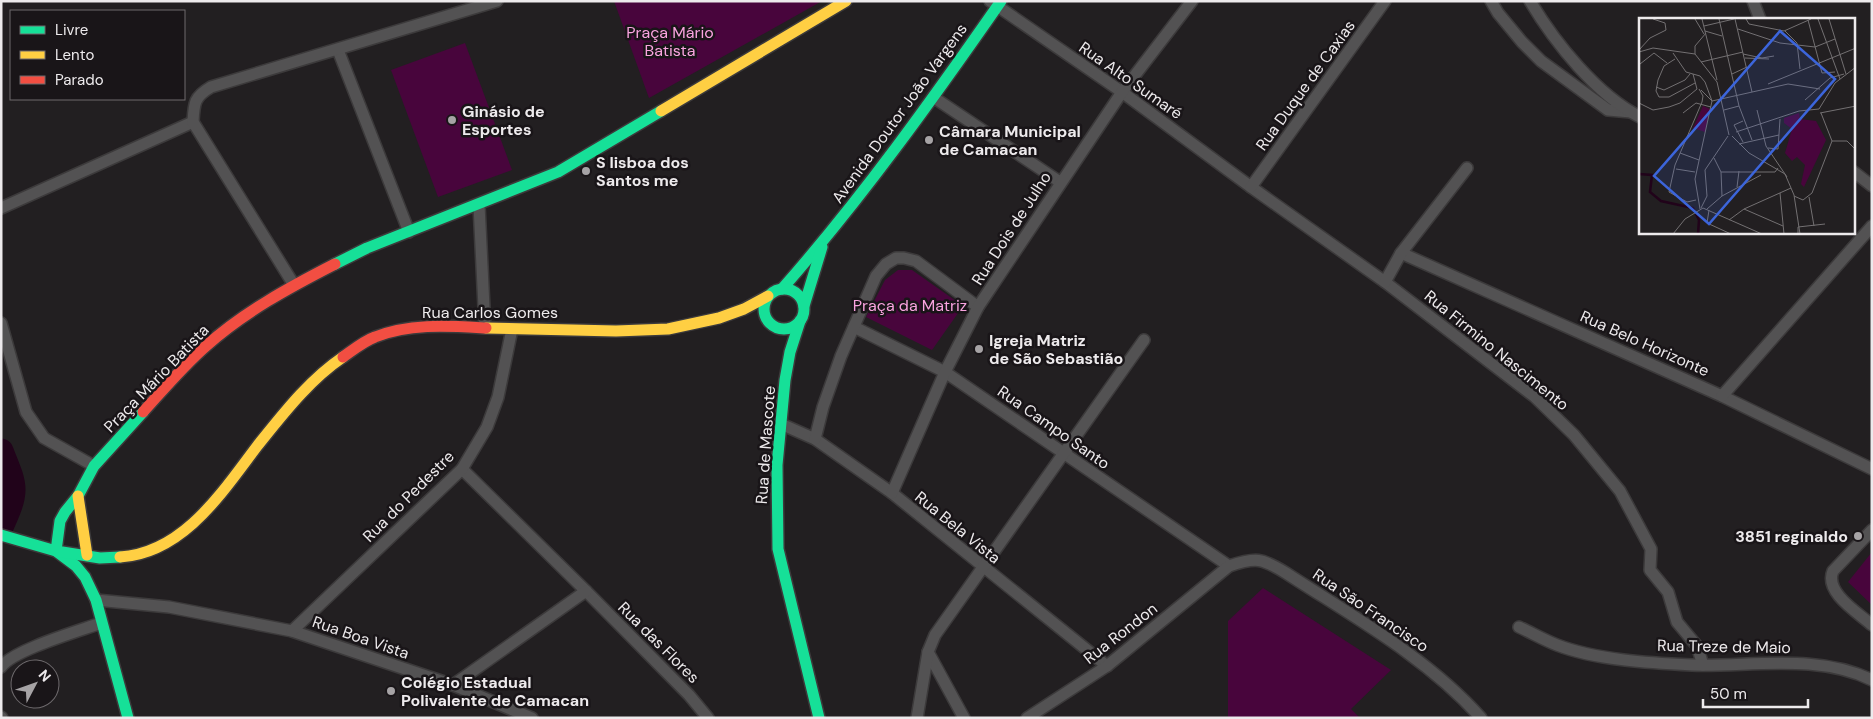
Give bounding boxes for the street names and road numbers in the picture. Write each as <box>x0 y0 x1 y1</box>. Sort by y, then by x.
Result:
street label: Rua Duque de Caxias <box>1251 16 1360 155</box>
street label: Avenida Doutor João Vargens <box>827 19 972 207</box>
street label: Rua Alto Sumaré <box>1075 37 1187 124</box>
street label: Rua Dois de Julho <box>967 168 1056 289</box>
street label: Rua Firmino Nascimento <box>1420 286 1573 415</box>
street label: Rua Carlos Gomes <box>422 302 558 323</box>
street label: Rua Belo Horizonte <box>1577 306 1713 381</box>
street label: Praça Mário Batista <box>99 320 213 437</box>
street label: Rua Campo Santo <box>993 381 1114 474</box>
street label: Rua de Mascote <box>751 385 780 505</box>
street label: Rua do Pedestre <box>358 446 459 547</box>
street label: Rua Bela Vista <box>911 486 1005 568</box>
street label: Rua São Francisco <box>1309 564 1433 657</box>
street label: Rua das Flores <box>613 597 704 688</box>
street label: Rua Rondon <box>1079 598 1161 669</box>
street label: Rua Boa Vista <box>310 611 412 664</box>
street label: Rua Treze de Maio <box>1657 635 1791 658</box>

